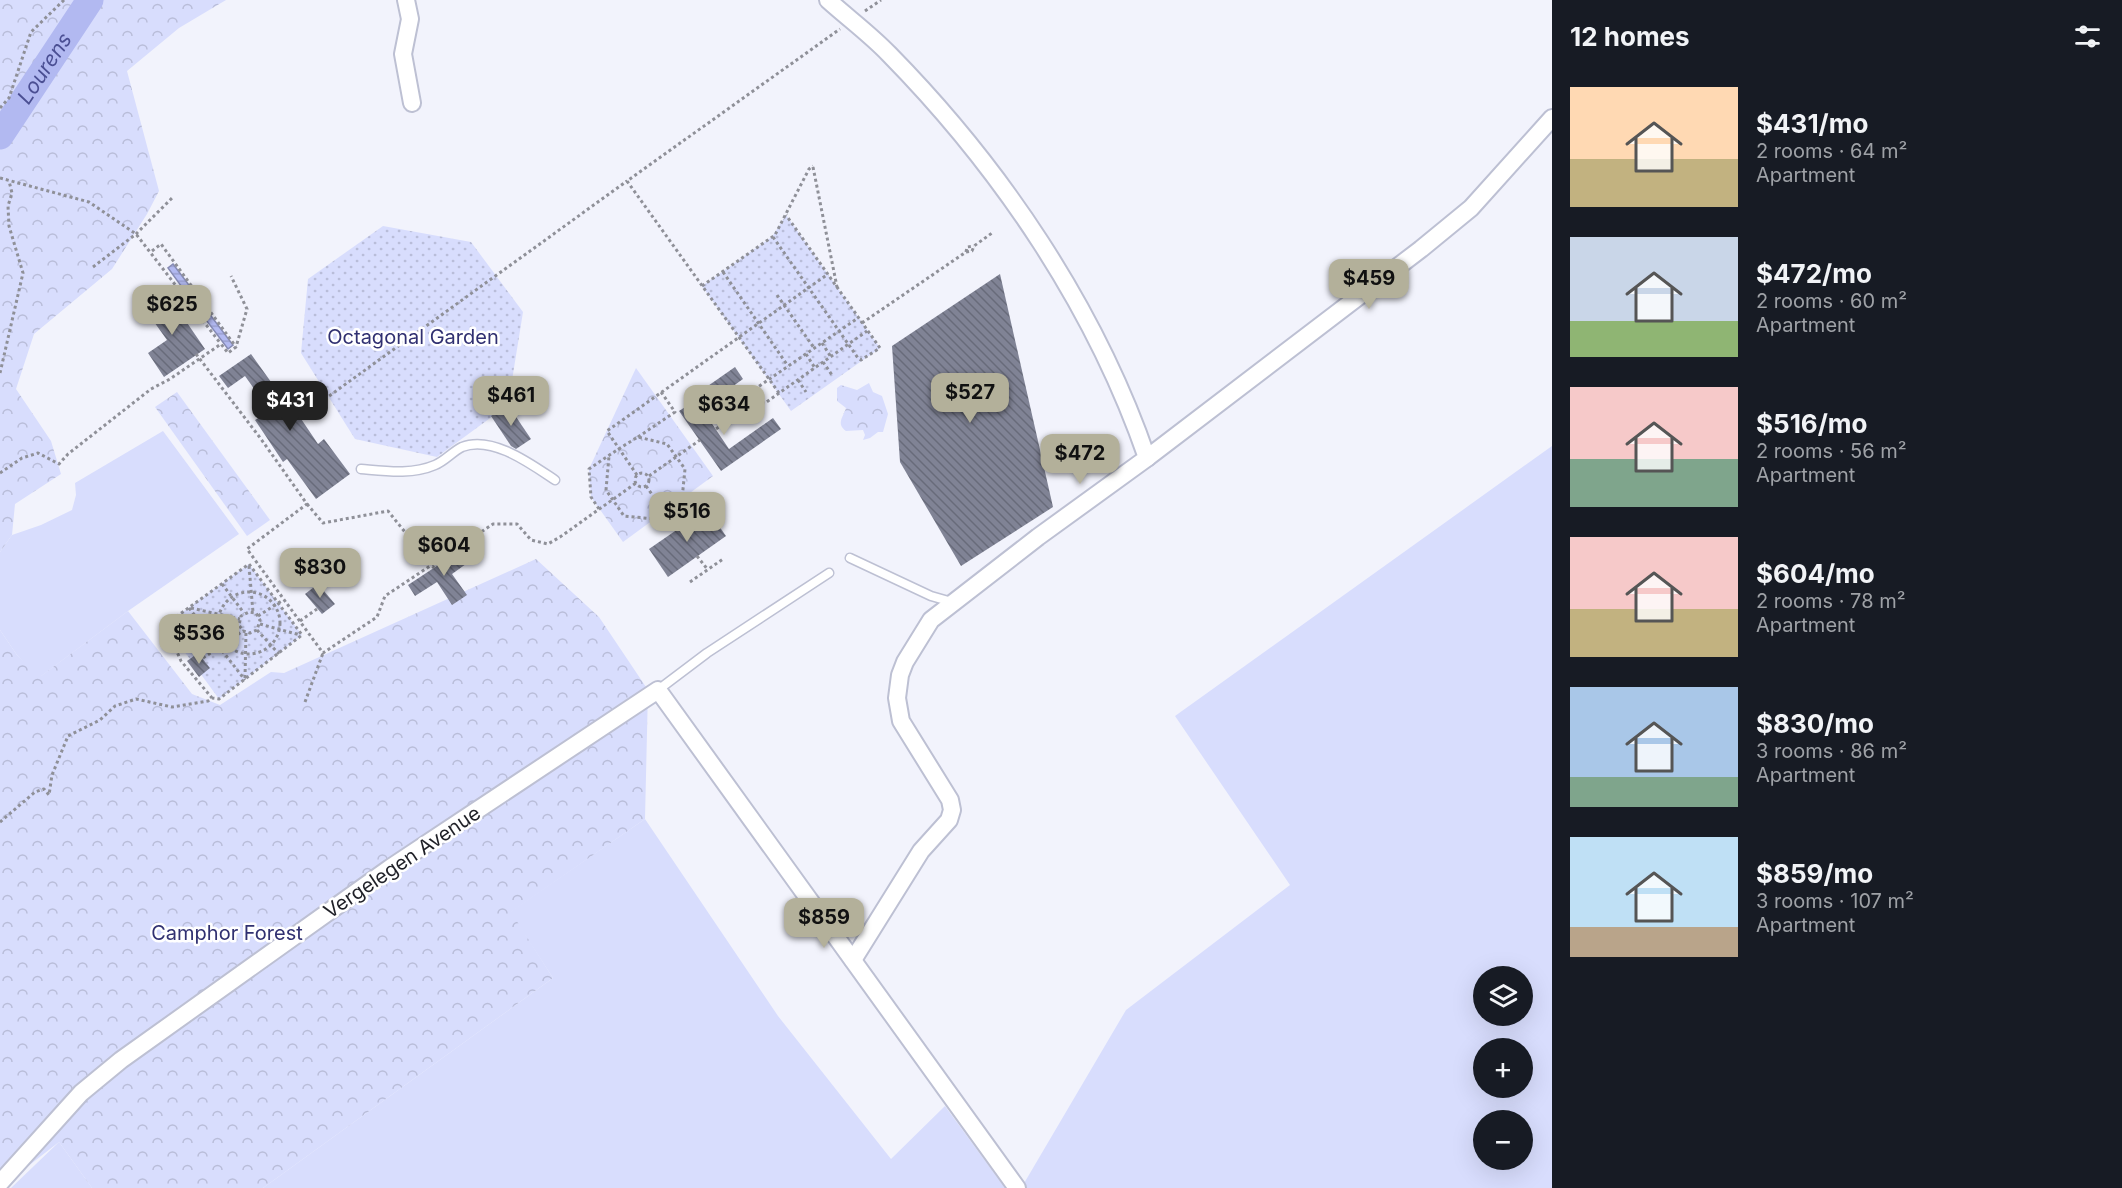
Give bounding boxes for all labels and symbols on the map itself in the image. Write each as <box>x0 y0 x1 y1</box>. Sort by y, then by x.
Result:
water label: Lourens <box>12 28 77 108</box>
pin: $459 <box>1333 259 1405 310</box>
pin: $625 <box>136 285 208 336</box>
park label: Octagonal Garden <box>327 325 499 349</box>
pin: $527 <box>934 373 1006 424</box>
pin: $461 <box>475 376 547 427</box>
pin: $431 <box>254 381 326 432</box>
pin: $634 <box>688 385 760 436</box>
pin: $472 <box>1044 434 1116 485</box>
pin: $516 <box>651 492 723 543</box>
pin: $604 <box>408 526 480 577</box>
pin: $830 <box>284 548 356 599</box>
pin: $536 <box>163 614 235 665</box>
street label: Vergelegen Avenue <box>319 801 485 923</box>
pin: $859 <box>788 898 860 949</box>
park label: Camphor Forest <box>151 921 303 945</box>

